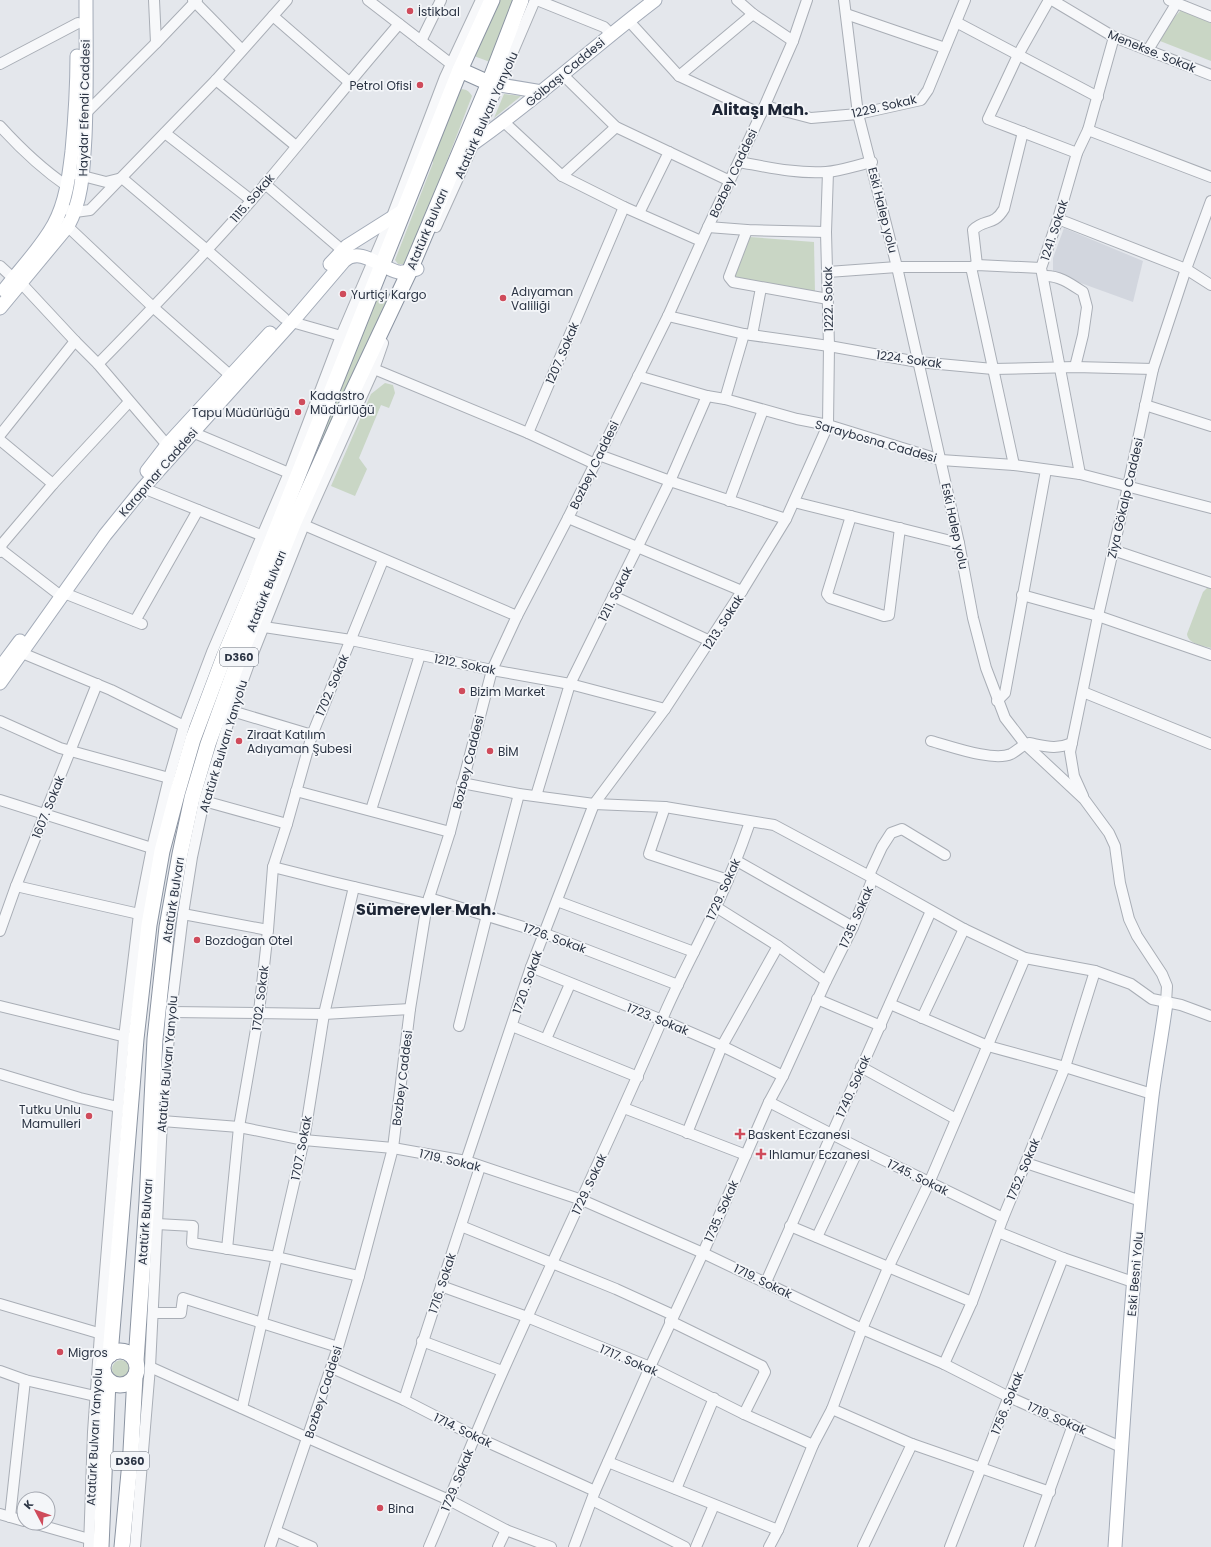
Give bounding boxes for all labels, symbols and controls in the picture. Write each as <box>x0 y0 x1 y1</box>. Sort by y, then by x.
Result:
place label: İstikbal <box>418 3 460 20</box>
marker: İstikbal <box>405 6 415 16</box>
street label: Menekse. Sokak <box>1105 26 1199 77</box>
street label: Gölbaşı Caddesi <box>522 34 608 110</box>
street label: Haydar Efendi Caddesi <box>74 39 94 177</box>
street label: Atatürk Bulvarı Yanyolu <box>450 49 522 181</box>
place label: Petrol Ofisi <box>349 77 412 94</box>
marker: Petrol Ofisi <box>415 80 425 90</box>
street label: 1229. Sokak <box>850 90 919 122</box>
district label: Alitaşı Mah. <box>712 98 808 121</box>
street label: Bozbey Caddesi <box>705 126 761 220</box>
street label: Eski Halep yolu <box>864 165 902 255</box>
street label: 1115. Sokak <box>226 169 279 226</box>
street label: Atatürk Bulvarı <box>402 186 452 272</box>
street label: 1241. Sokak <box>1036 197 1072 263</box>
street label: 1222. Sokak <box>819 265 837 332</box>
place label: Adıyaman Valiliği <box>511 283 573 314</box>
place label: Yurtiçi Kargo <box>351 286 427 303</box>
marker: Yurtiçi Kargo <box>338 289 348 299</box>
marker: Adıyaman Valiliği <box>498 293 508 303</box>
street label: 1207. Sokak <box>541 319 583 387</box>
street label: 1224. Sokak <box>875 346 944 372</box>
place label: Kadastro Müdürlüğü <box>310 387 375 418</box>
marker: Kadastro Müdürlüğü <box>297 397 307 407</box>
place label: Tapu Müdürlüğü <box>192 404 290 421</box>
marker: Tapu Müdürlüğü <box>293 407 303 417</box>
street label: Saraybosna Caddesi <box>813 415 939 467</box>
street label: Bozbey Caddesi <box>565 418 623 512</box>
street label: Karapınar Caddesi <box>115 424 201 520</box>
street label: Ziya Gökalp Caddesi <box>1103 436 1147 560</box>
street label: Eski Halep yolu <box>938 481 972 571</box>
street label: Atatürk Bulvarı <box>242 548 290 634</box>
street label: 1211. Sokak <box>594 563 636 624</box>
street label: 1213. Sokak <box>699 590 748 653</box>
road number: D360 <box>220 648 258 666</box>
street label: 1212. Sokak <box>433 650 498 678</box>
street label: 1702. Sokak <box>311 651 353 719</box>
street label: Atatürk Bulvarı Yanyolu <box>195 678 251 814</box>
place label: Bizim Market <box>470 683 545 700</box>
marker: Bizim Market <box>457 686 467 696</box>
street label: Bozbey Caddesi <box>448 713 488 811</box>
place label: Ziraat Katılım Adıyaman Şubesi <box>247 726 352 757</box>
marker: Ziraat Katılım Adıyaman Şubesi <box>234 736 244 746</box>
place label: BİM <box>498 743 519 760</box>
marker: BİM <box>485 746 495 756</box>
street label: 1607. Sokak <box>28 772 69 841</box>
street label: 1729. Sokak <box>702 855 744 923</box>
street label: Atatürk Bulvarı <box>158 856 188 944</box>
street label: 1735. Sokak <box>835 883 878 951</box>
district label: Sümerevler Mah. <box>356 898 496 921</box>
street label: 1726. Sokak <box>521 919 590 958</box>
place label: Bozdoğan Otel <box>205 932 293 949</box>
marker: Bozdoğan Otel <box>192 935 202 945</box>
street label: 1720. Sokak <box>508 947 546 1016</box>
street label: 1702. Sokak <box>248 964 273 1032</box>
street label: Atatürk Bulvarı Yanyolu <box>153 995 181 1133</box>
street label: 1723. Sokak <box>625 999 692 1039</box>
street label: Bozbey Caddesi <box>388 1029 416 1127</box>
street label: 1740. Sokak <box>832 1051 875 1120</box>
place label: Tutku Unlu Mamulleri <box>19 1101 81 1132</box>
marker: Tutku Unlu Mamulleri <box>84 1111 94 1121</box>
street label: 1707. Sokak <box>286 1113 316 1182</box>
place label: Baskent Eczanesi <box>748 1126 850 1143</box>
marker: Baskent Eczanesi <box>735 1129 745 1139</box>
street label: 1752. Sokak <box>1002 1135 1044 1203</box>
street label: 1719. Sokak <box>418 1145 483 1176</box>
place label: Ihlamur Eczanesi <box>769 1146 870 1163</box>
marker: Ihlamur Eczanesi <box>756 1149 766 1159</box>
street label: 1729. Sokak <box>567 1150 611 1217</box>
street label: 1745. Sokak <box>884 1155 952 1200</box>
street label: 1735. Sokak <box>700 1177 743 1245</box>
street label: Atatürk Bulvarı <box>133 1178 157 1266</box>
street label: Eski Besni Yolu <box>1123 1231 1147 1317</box>
street label: 1716. Sokak <box>424 1250 460 1315</box>
street label: 1719. Sokak <box>731 1260 796 1303</box>
street label: 1717. Sokak <box>597 1340 661 1380</box>
place label: Migros <box>68 1344 108 1361</box>
street label: Bozbey Caddesi <box>300 1344 346 1440</box>
marker: Migros <box>55 1347 65 1357</box>
street label: Atatürk Bulvarı Yanyolu <box>82 1368 106 1506</box>
street label: 1756. Sokak <box>987 1368 1028 1437</box>
street label: 1719. Sokak <box>1025 1397 1090 1439</box>
street label: 1714. Sokak <box>431 1409 496 1452</box>
street label: 1729. Sokak <box>437 1446 478 1514</box>
road number: D360 <box>111 1452 149 1470</box>
north arrow <box>16 1491 56 1531</box>
text: K <box>20 1496 37 1513</box>
place label: Bina <box>388 1500 414 1517</box>
marker: Bina <box>375 1503 385 1513</box>

